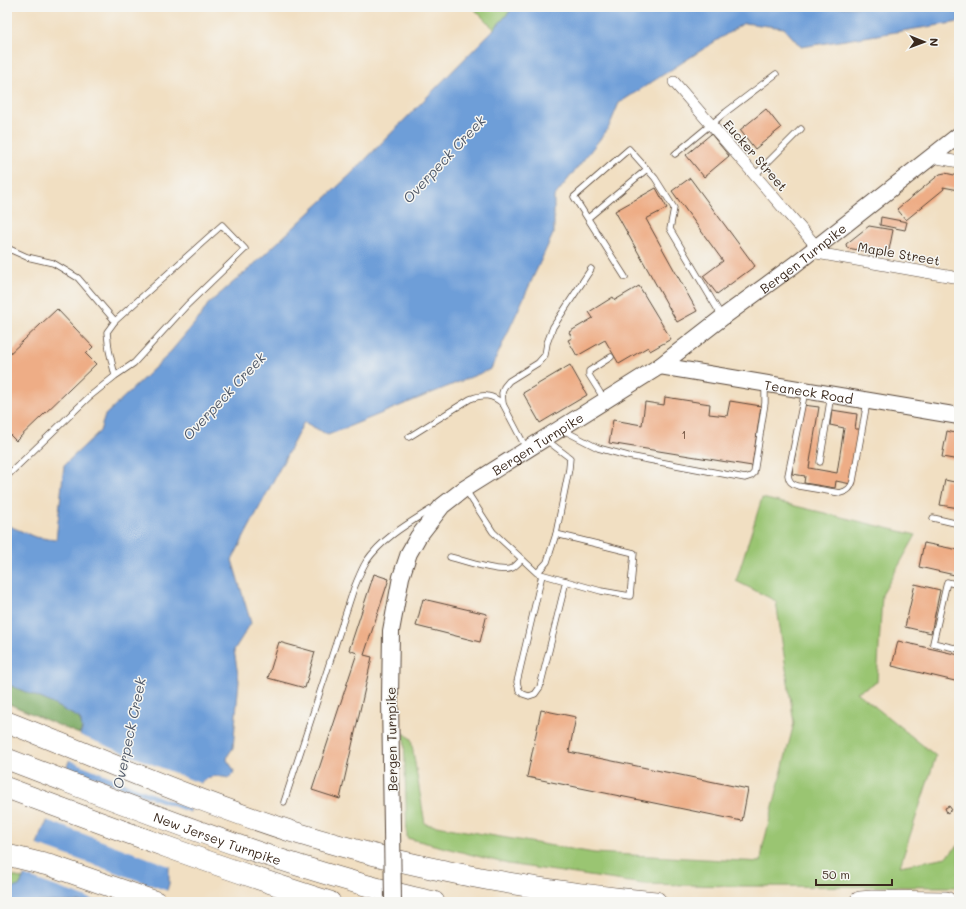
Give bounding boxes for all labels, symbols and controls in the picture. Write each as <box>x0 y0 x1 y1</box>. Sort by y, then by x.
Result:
north arrow <box>904 22 944 62</box>
text: N <box>927 38 942 46</box>
water label: Overpeck Creek <box>398 111 490 207</box>
street label: Eucker Street <box>720 116 792 194</box>
street label: Bergen Turnpike <box>756 219 849 296</box>
street label: Maple Street <box>856 237 942 269</box>
water label: Overpeck Creek <box>178 348 270 444</box>
street label: Teaneck Road <box>763 375 855 407</box>
street label: Bergen Turnpike <box>488 408 586 478</box>
house number: 1 <box>682 427 686 442</box>
water label: Overpeck Creek <box>108 675 150 790</box>
street label: Bergen Turnpike <box>382 687 400 791</box>
street label: New Jersey Turnpike <box>152 807 284 868</box>
scale bar <box>816 861 892 887</box>
text: 50 m <box>822 866 850 882</box>

